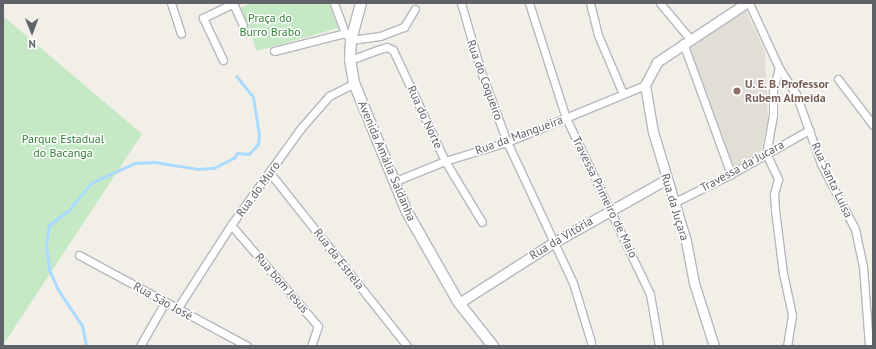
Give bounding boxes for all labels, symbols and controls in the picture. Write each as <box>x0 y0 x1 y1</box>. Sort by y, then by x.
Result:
park label: Praça do Burro Brabo <box>239 11 301 39</box>
north arrow <box>12 12 52 52</box>
text: N <box>28 37 36 51</box>
street label: Rua do Coqueiro <box>464 38 506 122</box>
place label: U. E. B. Professor Rubem Almeida <box>745 77 832 105</box>
street label: Rua do Norte <box>404 83 446 151</box>
marker: U. E. B. Professor Rubem Almeida <box>732 86 742 96</box>
street label: Avenida Amália Saldanha <box>355 99 419 223</box>
street label: Rua da Mangueira <box>473 112 565 158</box>
park label: Parque Estadual do Bacanga <box>22 132 104 160</box>
street label: Travessa Primeiro de Maio <box>569 134 641 260</box>
street label: Travessa da Jucara <box>698 137 786 195</box>
street label: Rua Santa Luísa <box>808 140 856 220</box>
street label: Rua do Muro <box>233 158 283 220</box>
street label: Rua da Juçara <box>658 172 692 242</box>
street label: Rua da Vitória <box>526 213 596 263</box>
street label: Rua da Estrela <box>311 226 367 292</box>
street label: Rua bom Jesus <box>252 250 312 316</box>
street label: Rua São José <box>131 279 195 323</box>

